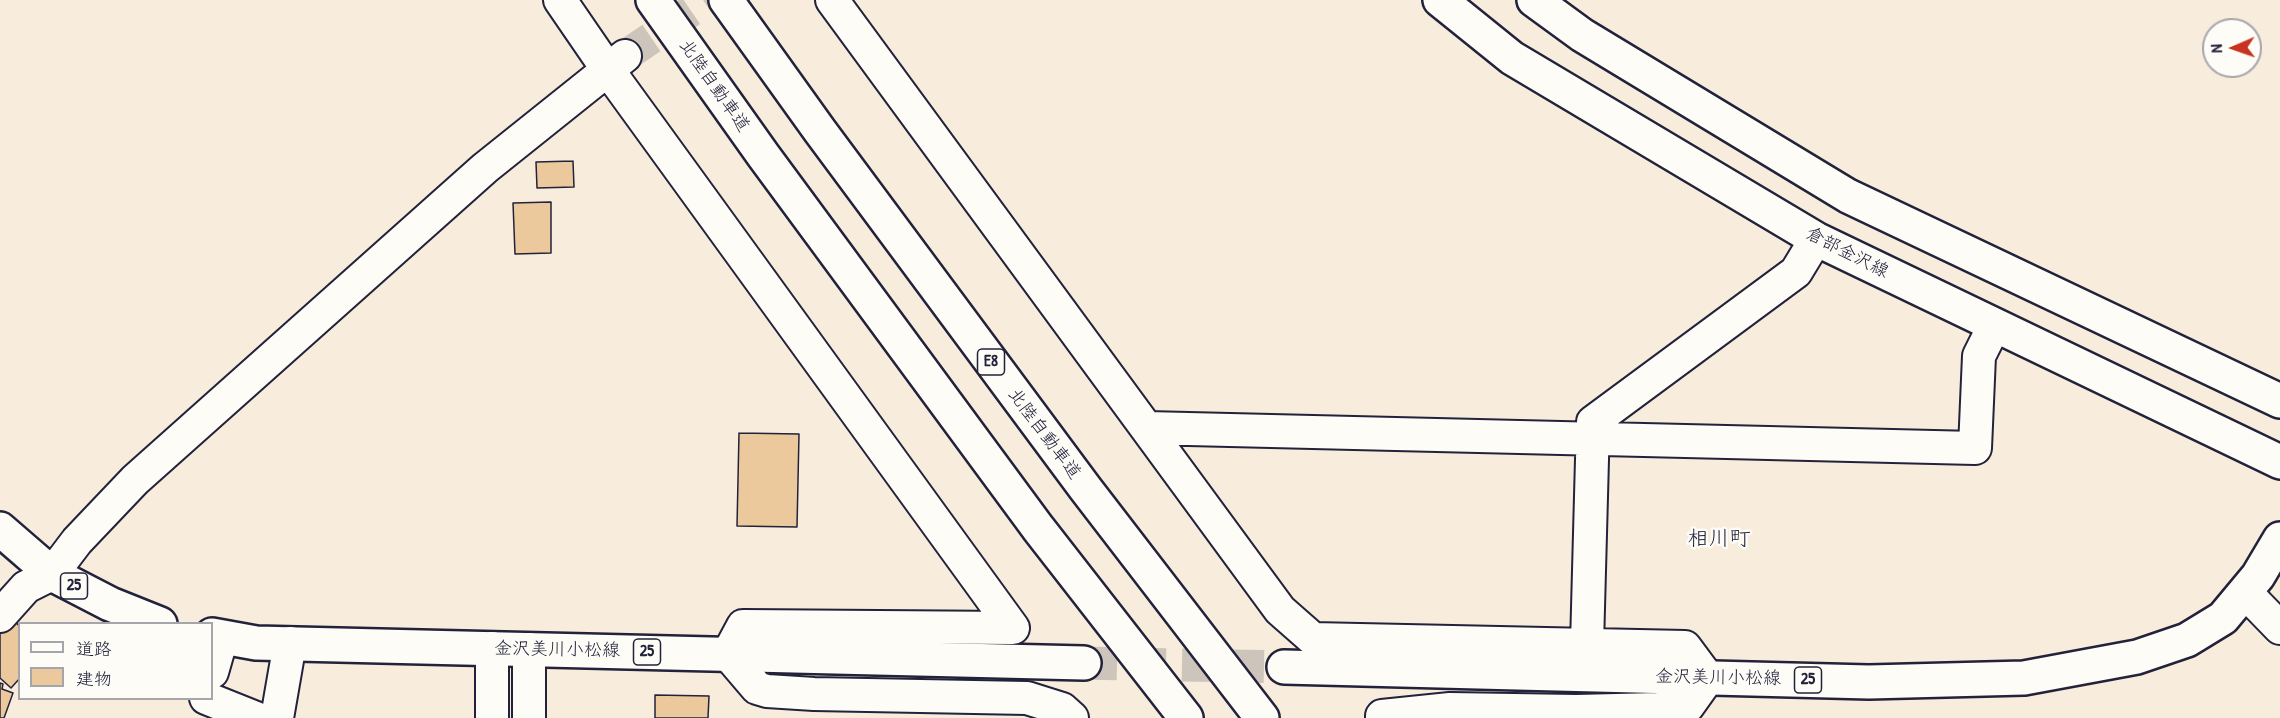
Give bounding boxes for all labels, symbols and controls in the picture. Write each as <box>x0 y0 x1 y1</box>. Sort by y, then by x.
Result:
north arrow <box>2202 18 2262 78</box>
street label: 北陸自動車道 <box>674 36 754 136</box>
text: N <box>2205 44 2227 53</box>
street label: 倉部金沢線 <box>1802 223 1892 283</box>
road number: E8 <box>978 349 1004 375</box>
street label: 北陸自動車道 <box>1003 384 1085 484</box>
district label: 相川町 <box>1688 526 1750 552</box>
road number: 25 <box>60 573 88 599</box>
legend <box>18 622 213 700</box>
text: 道路 <box>76 636 112 661</box>
street label: 金沢美川小松線 <box>494 638 620 662</box>
road number: 25 <box>634 639 660 665</box>
text: 建物 <box>76 666 112 691</box>
street label: 金沢美川小松線 <box>1655 666 1781 690</box>
road number: 25 <box>1794 667 1822 693</box>

